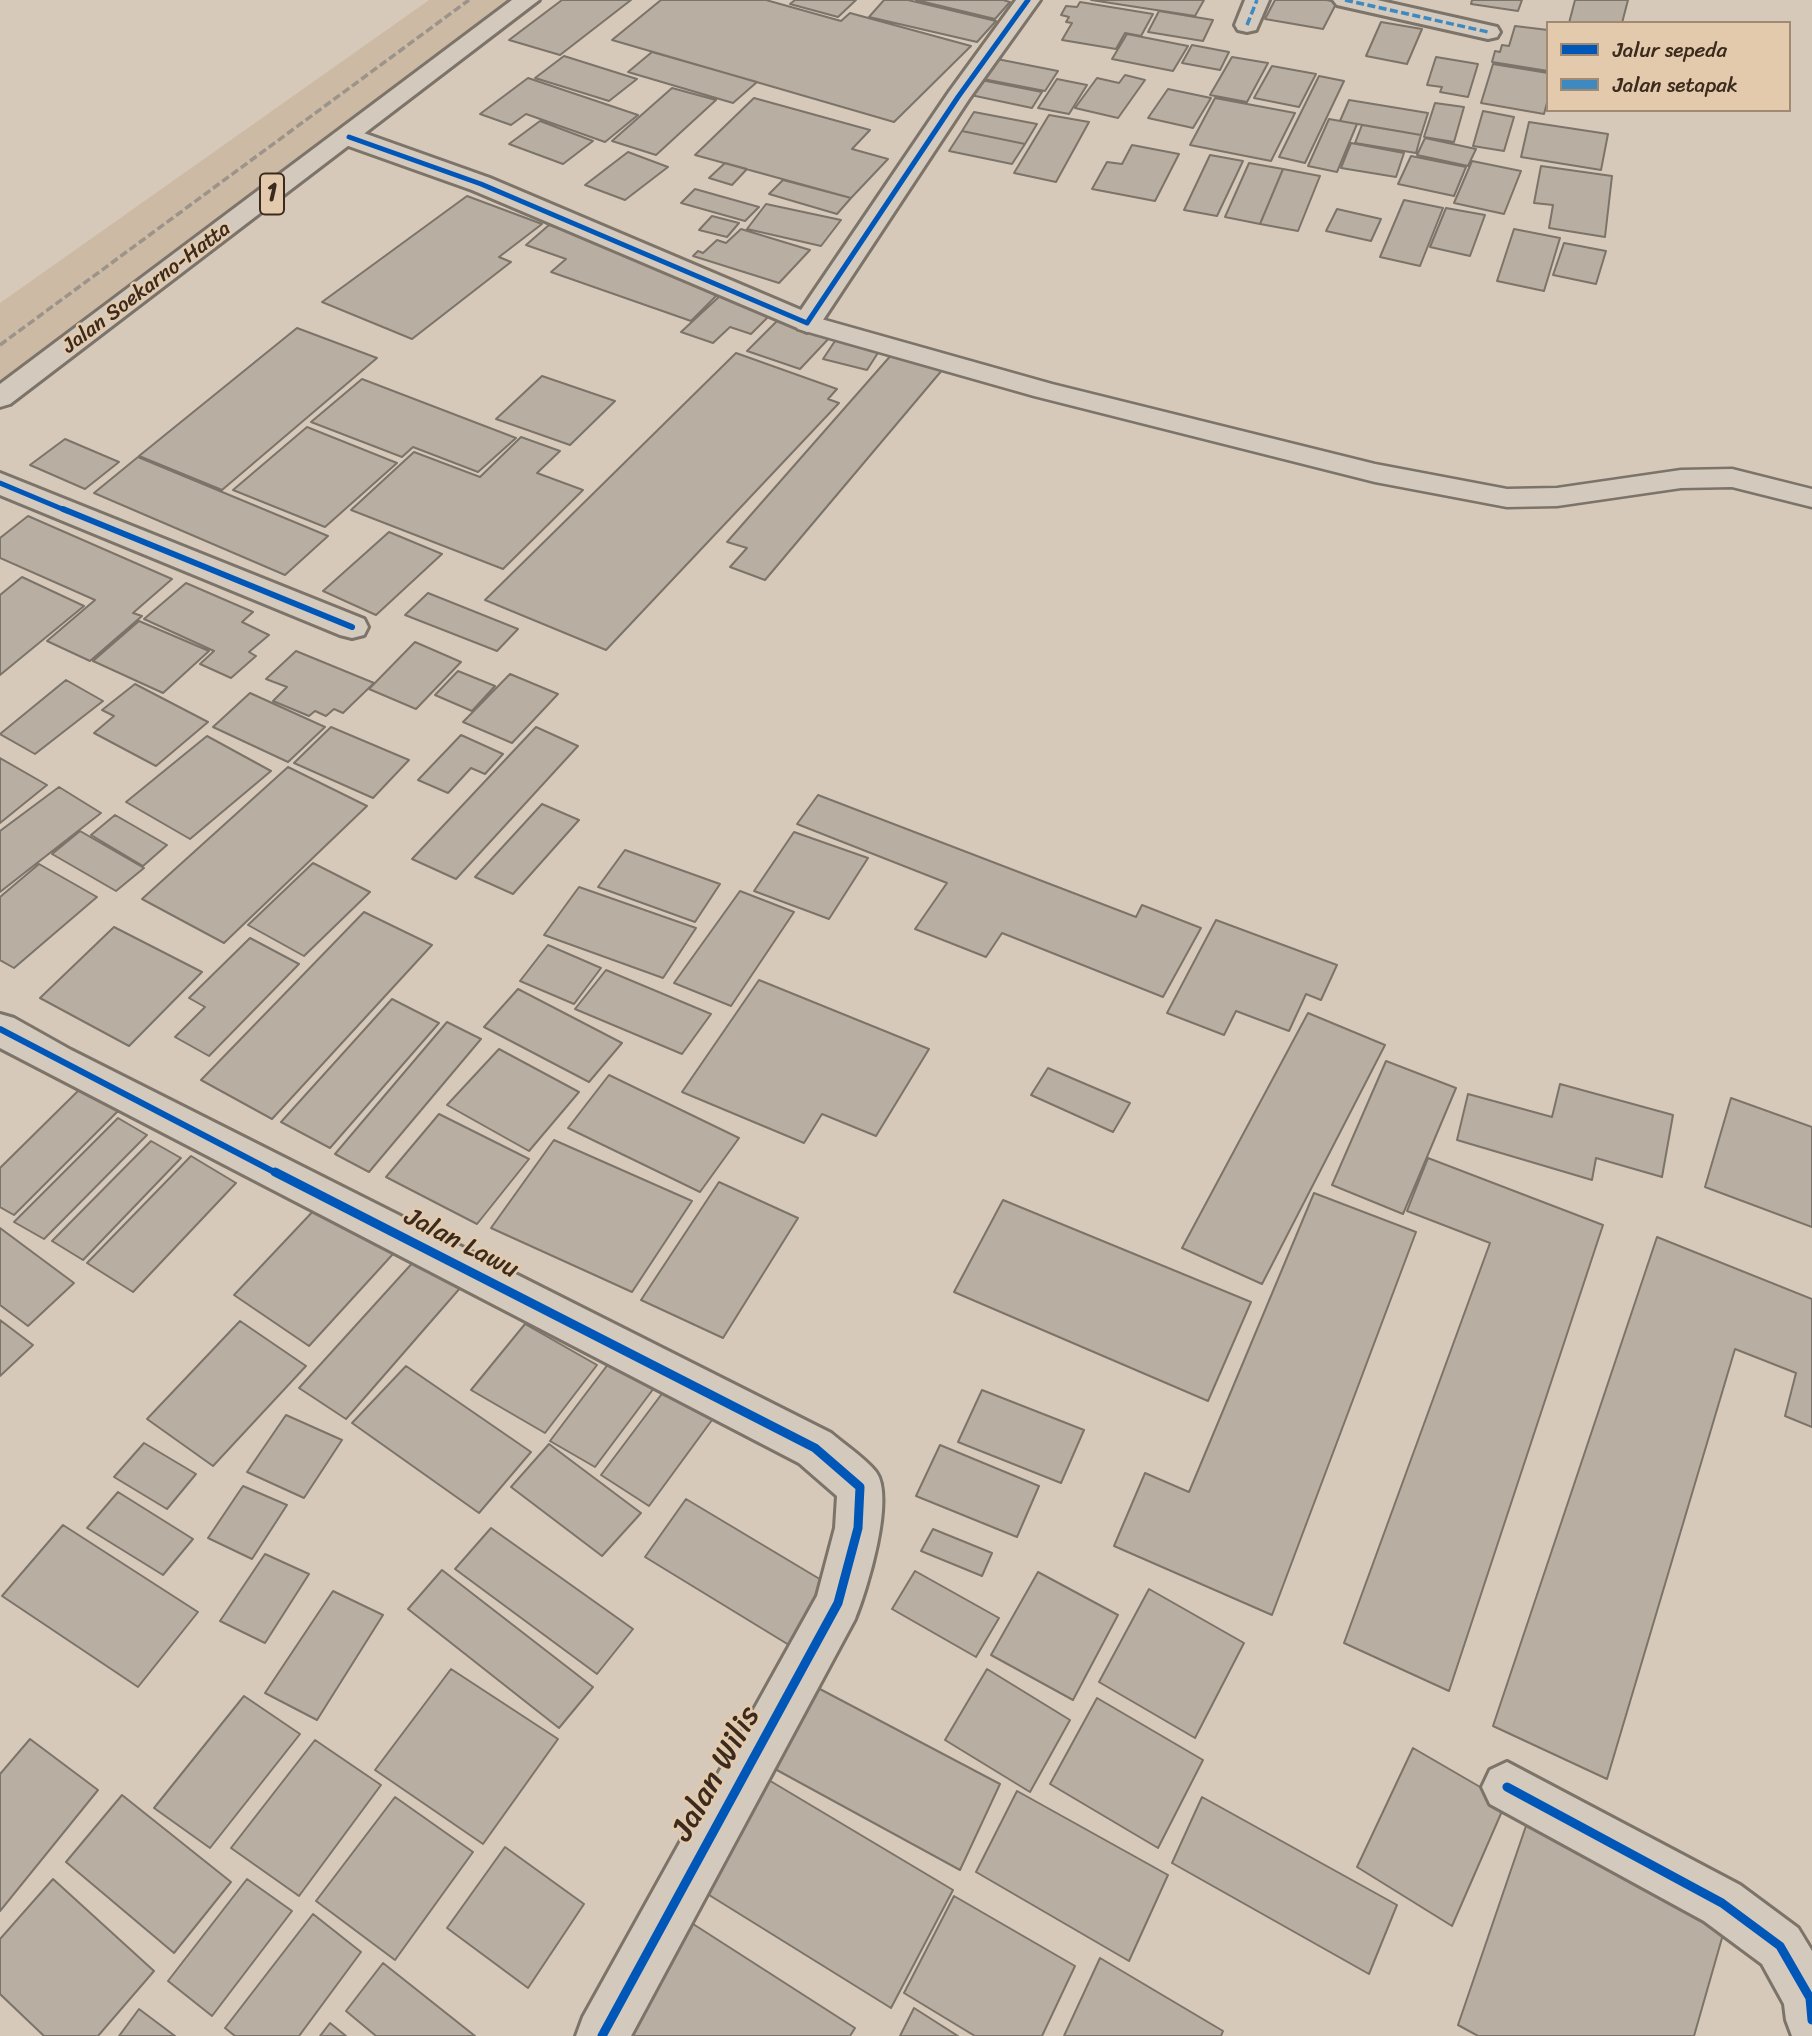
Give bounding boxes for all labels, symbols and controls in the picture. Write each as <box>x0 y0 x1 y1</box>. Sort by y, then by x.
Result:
legend <box>1546 21 1791 112</box>
text: Jalur sepeda <box>1613 31 1727 69</box>
text: Jalan setapak <box>1613 66 1738 104</box>
road number: 1 <box>260 174 284 214</box>
street label: Jalan Soekarno-Hatta <box>58 217 236 359</box>
street label: Jalan Lawu <box>399 1202 523 1286</box>
street label: Jalan Wilis <box>664 1700 770 1848</box>

